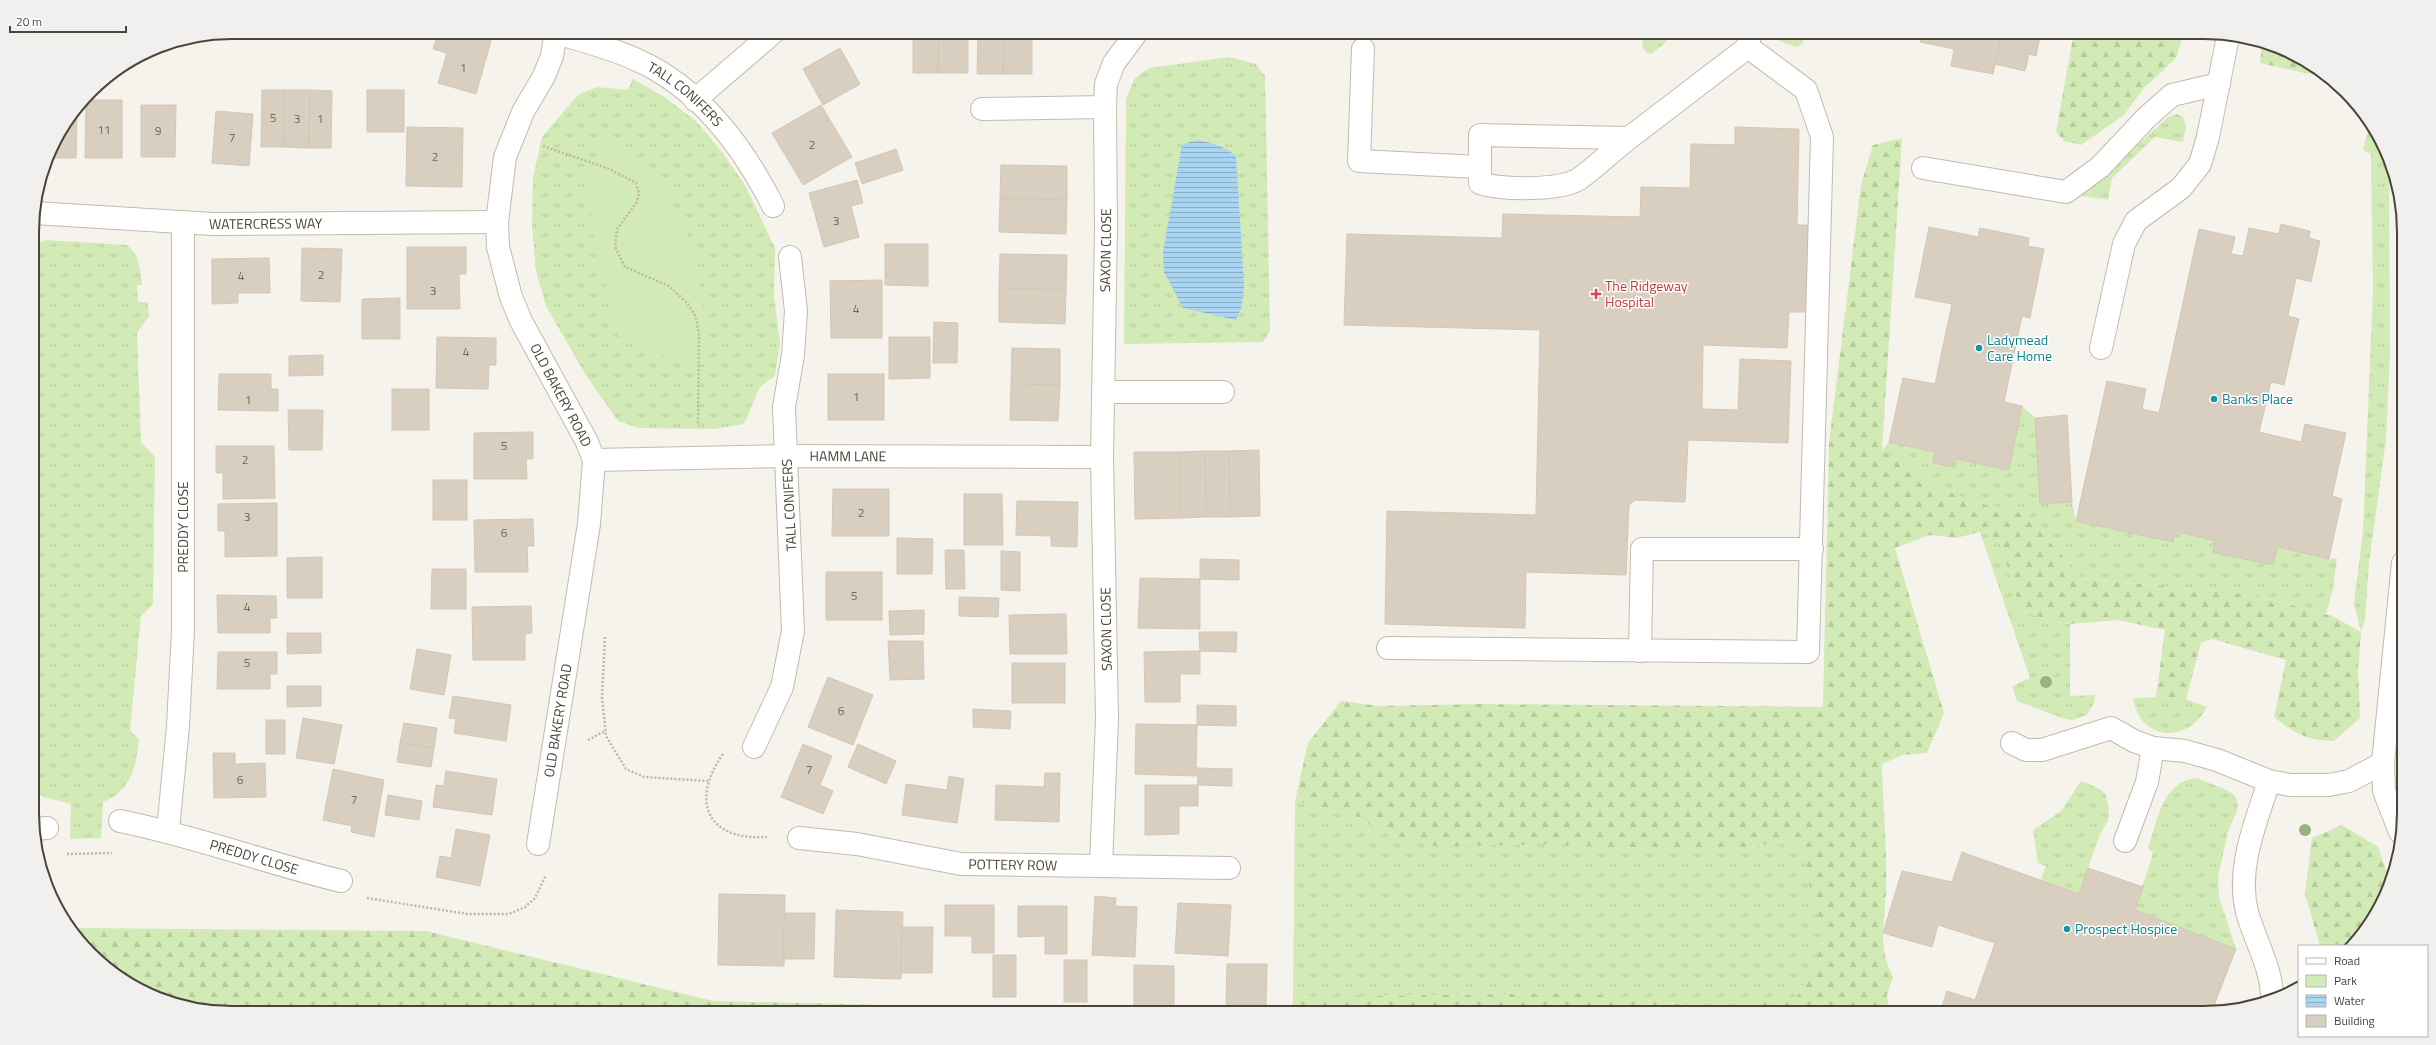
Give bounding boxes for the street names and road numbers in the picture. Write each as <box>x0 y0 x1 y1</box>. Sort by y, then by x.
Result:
street label: TALL CONIFERS <box>644 56 728 131</box>
street label: SAXON CLOSE <box>1094 208 1116 292</box>
street label: WATERCRESS WAY <box>209 212 323 234</box>
street label: OLD BAKERY ROAD <box>525 339 598 450</box>
street label: HAMM LANE <box>810 445 887 466</box>
street label: TALL CONIFERS <box>776 458 801 552</box>
street label: PREDDY CLOSE <box>172 481 193 573</box>
street label: SAXON CLOSE <box>1094 587 1117 671</box>
street label: OLD BAKERY ROAD <box>538 662 577 779</box>
street label: PREDDY CLOSE <box>207 833 301 879</box>
street label: POTTERY ROW <box>968 853 1057 875</box>

